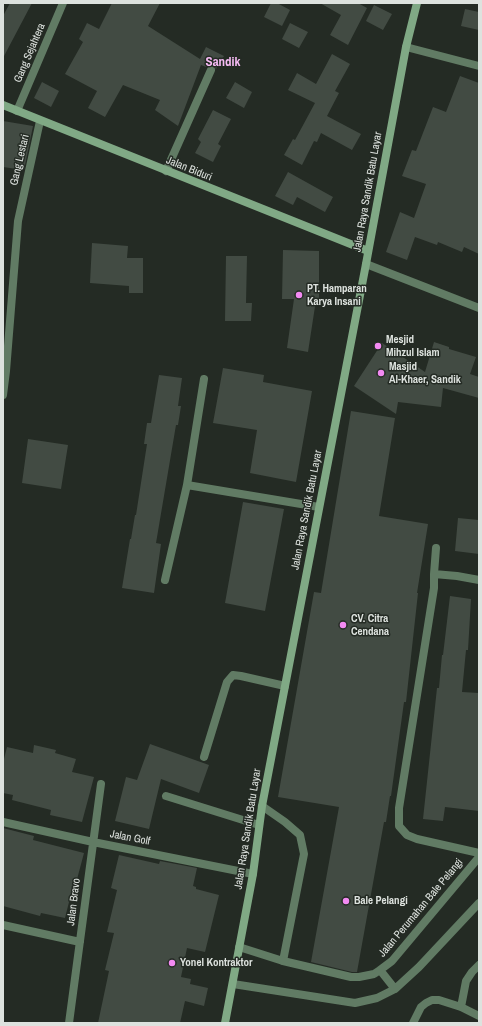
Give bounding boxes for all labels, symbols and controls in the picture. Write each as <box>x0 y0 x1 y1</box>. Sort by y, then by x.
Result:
street label: Gang Sejahtera <box>12 21 48 85</box>
district label: Sandik <box>206 55 240 71</box>
street label: Jalan Raya Sandik Batu Layar <box>351 131 385 253</box>
street label: Gang Lestari <box>8 133 32 187</box>
street label: Jalan Biduri <box>164 154 214 184</box>
place label: PT. Hamparan Karya Insani <box>307 282 367 308</box>
marker: PT. Hamparan Karya Insani <box>294 290 304 300</box>
place label: Mesjid Mihzul Islam <box>386 333 440 359</box>
marker: Mesjid Mihzul Islam <box>373 341 383 351</box>
place label: Masjid Al-Khaer, Sandik <box>389 360 461 386</box>
marker: Masjid Al-Khaer, Sandik <box>376 368 386 378</box>
street label: Jalan Raya Sandik Batu Layar <box>289 449 325 571</box>
place label: CV. Citra Cendana <box>351 612 389 638</box>
marker: CV. Citra Cendana <box>338 620 348 630</box>
street label: Jalan Raya Sandik Batu Layar <box>232 768 264 890</box>
street label: Jalan Golf <box>109 828 151 848</box>
street label: Jalan Perumahan Bale Pelangi <box>376 856 466 960</box>
street label: Jalan Bravo <box>65 878 83 926</box>
place label: Bale Pelangi <box>354 894 408 908</box>
marker: Bale Pelangi <box>341 896 351 906</box>
place label: Yonel Kontraktor <box>180 956 253 970</box>
marker: Yonel Kontraktor <box>167 958 177 968</box>

